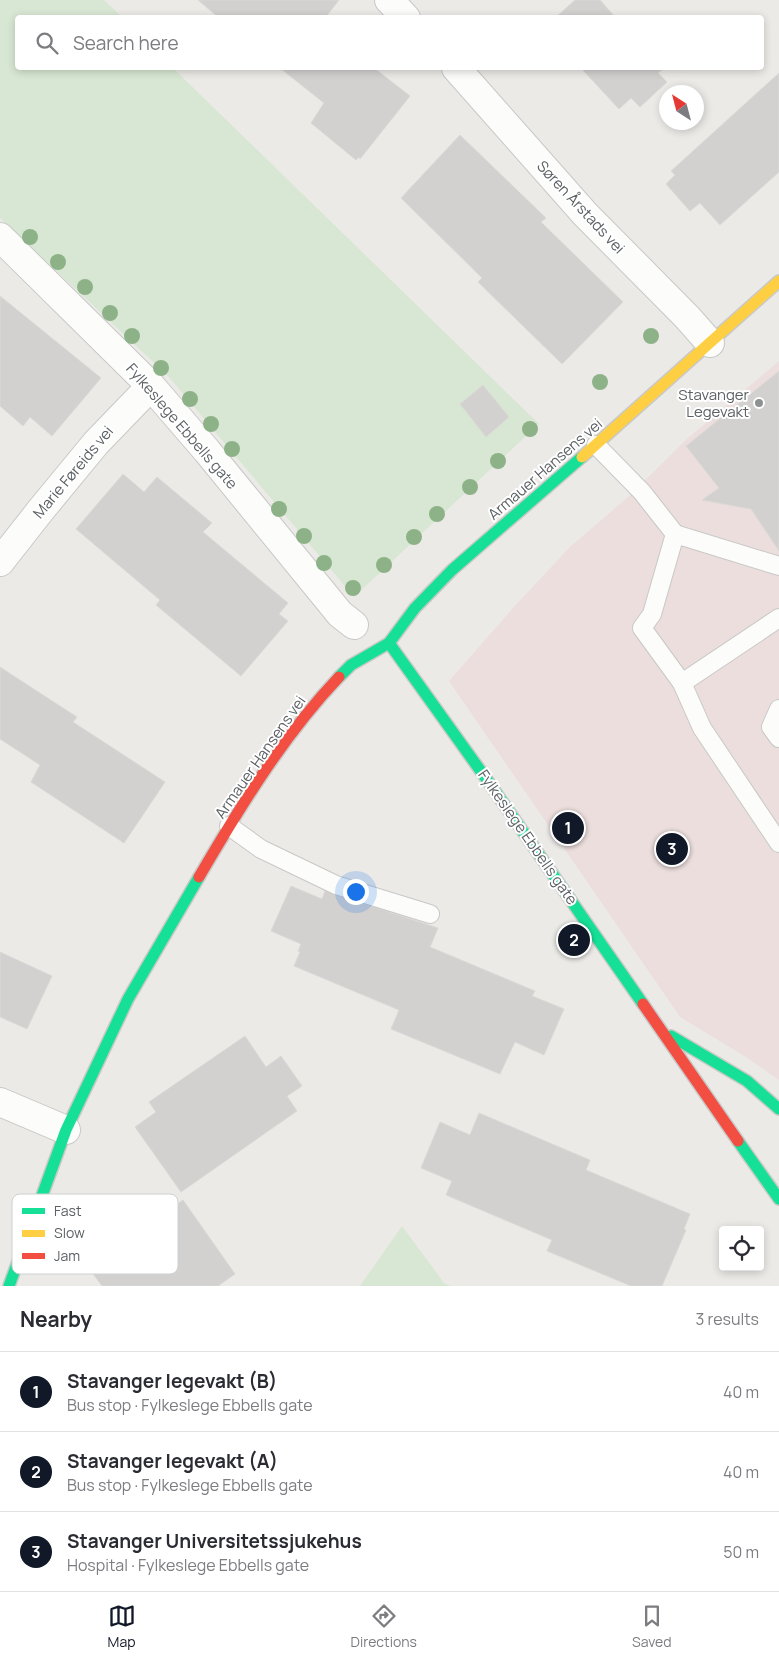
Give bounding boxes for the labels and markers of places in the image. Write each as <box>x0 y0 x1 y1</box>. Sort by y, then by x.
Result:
place label: Stavanger Legevakt <box>678 384 750 422</box>
marker: Stavanger Legevakt <box>753 397 765 409</box>
pin: 1 <box>552 809 584 847</box>
pin: 3 <box>656 830 688 868</box>
pin: 2 <box>558 921 590 959</box>

